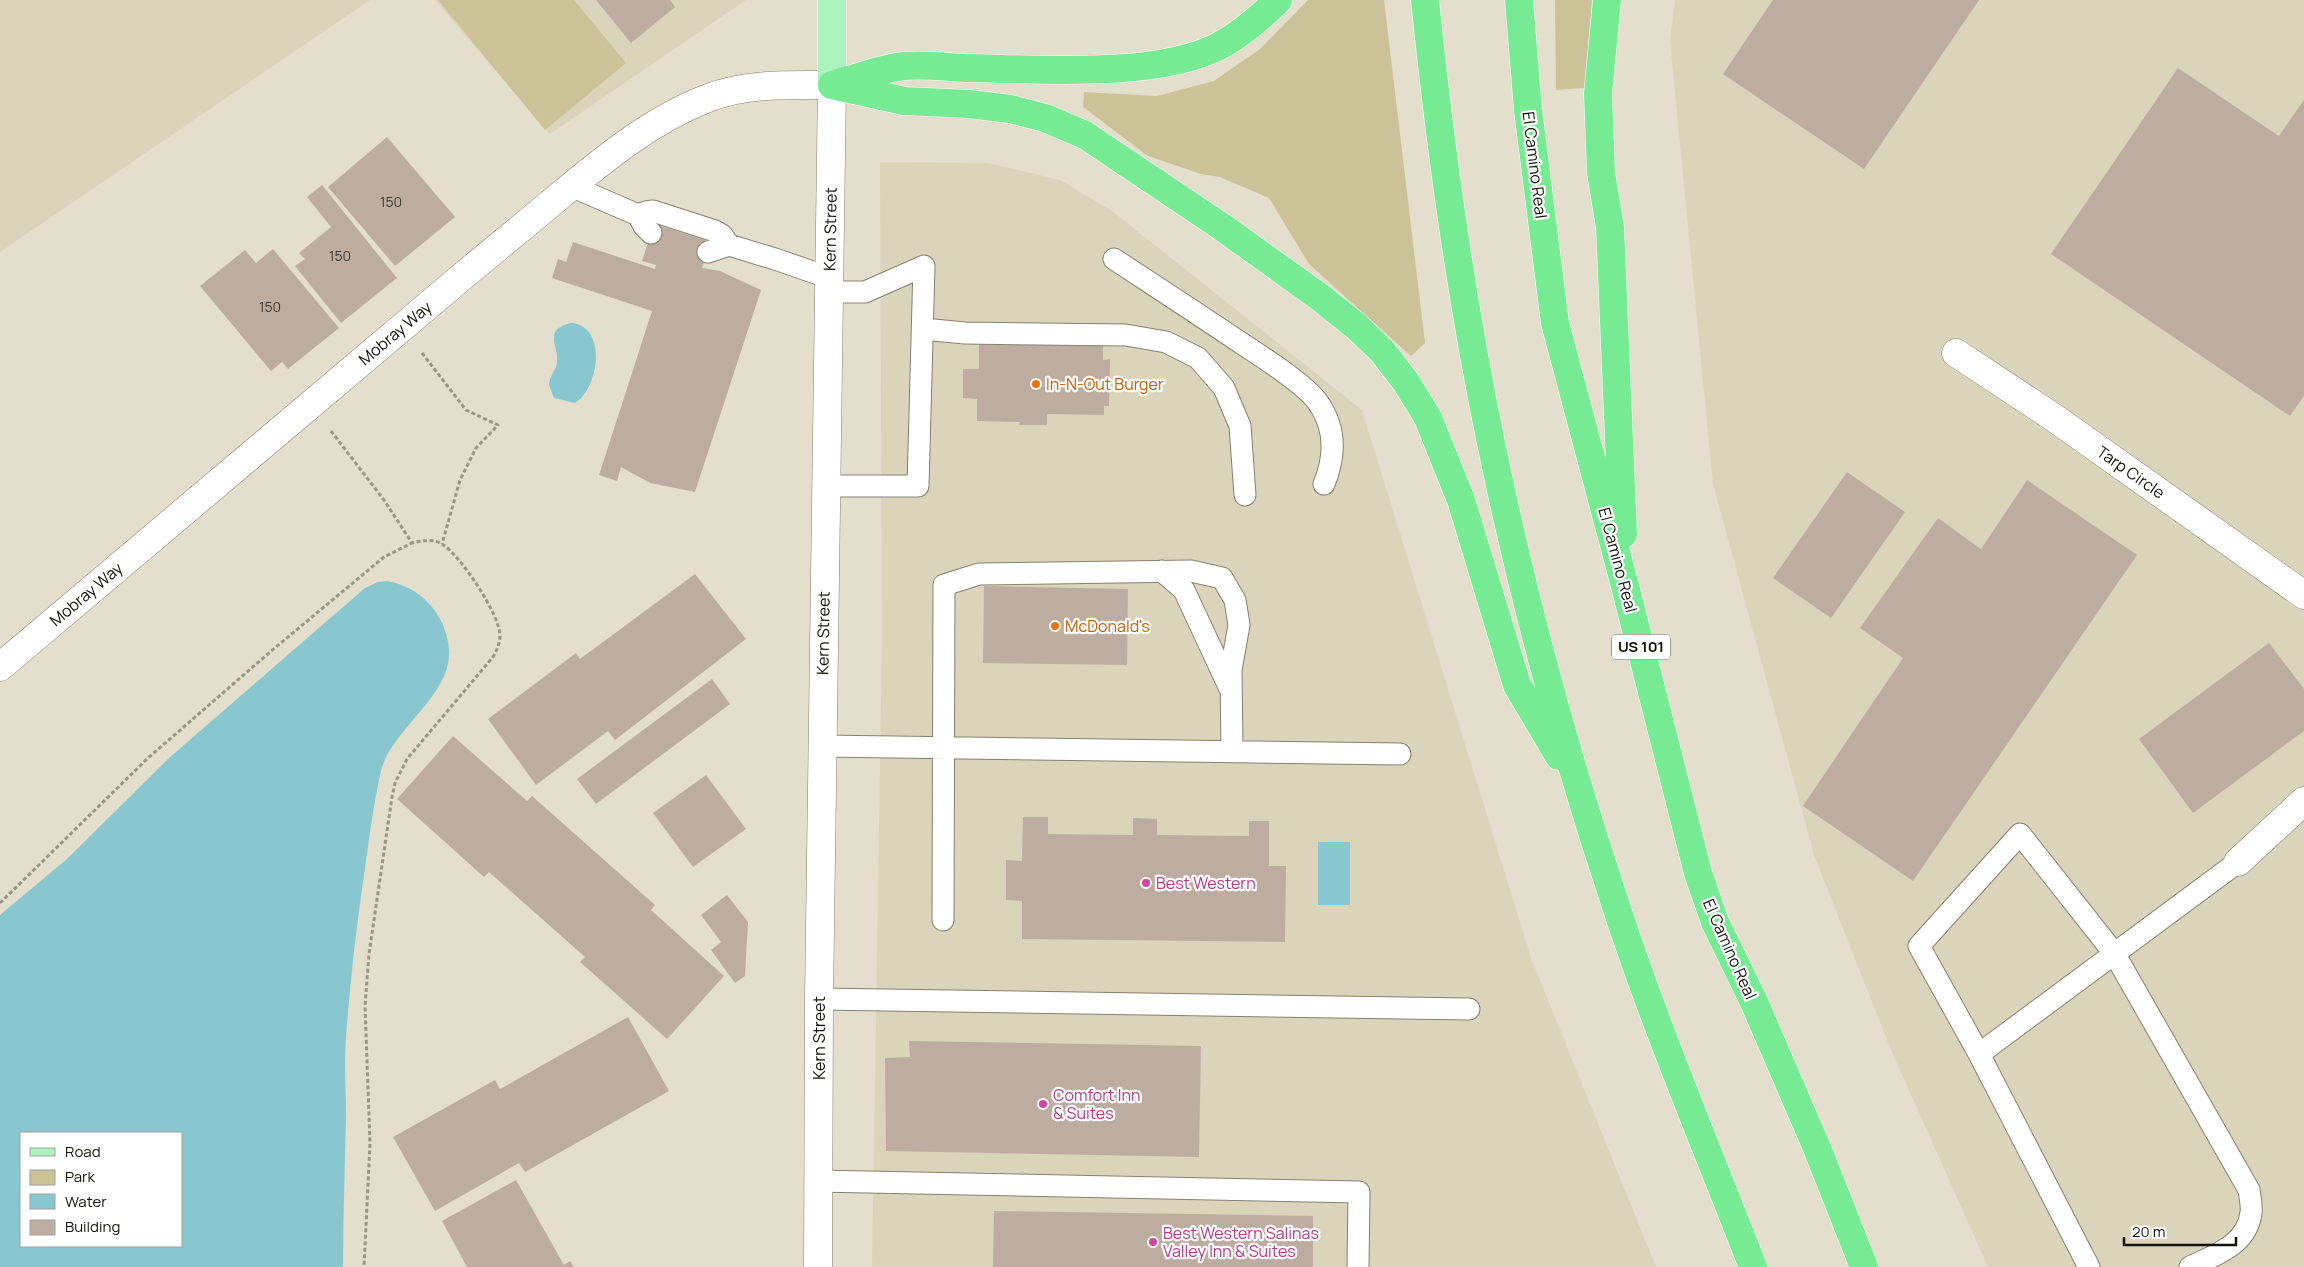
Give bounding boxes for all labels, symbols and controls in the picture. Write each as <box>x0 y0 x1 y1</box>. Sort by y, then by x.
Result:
street label: El Camino Real <box>1518 110 1552 220</box>
street label: Kern Street <box>818 187 842 271</box>
house number: 150 <box>380 192 402 211</box>
house number: 150 <box>329 246 351 265</box>
street label: Mobray Way <box>354 296 437 370</box>
house number: 150 <box>259 297 281 316</box>
place label: In-N-Out Burger <box>1046 373 1164 395</box>
marker: In-N-Out Burger <box>1030 378 1042 390</box>
street label: Tarp Circle <box>2093 441 2169 503</box>
street label: El Camino Real <box>1593 505 1643 615</box>
street label: Mobray Way <box>45 557 128 631</box>
street label: Kern Street <box>811 591 835 675</box>
place label: McDonald's <box>1065 615 1150 637</box>
marker: McDonald's <box>1049 620 1061 632</box>
road number: US 101 <box>1612 634 1670 660</box>
place label: Best Western <box>1156 872 1256 894</box>
marker: Best Western <box>1140 877 1152 889</box>
street label: El Camino Real <box>1698 895 1762 1003</box>
street label: Kern Street <box>808 996 830 1080</box>
place label: Comfort Inn & Suites <box>1053 1084 1140 1124</box>
marker: Comfort Inn & Suites <box>1037 1098 1049 1110</box>
legend <box>20 1132 182 1247</box>
text: Road <box>65 1141 101 1162</box>
text: Park <box>65 1166 95 1187</box>
text: Water <box>65 1191 107 1212</box>
scale bar <box>2124 1214 2236 1246</box>
text: Building <box>65 1216 120 1237</box>
text: 20 m <box>2132 1221 2165 1242</box>
place label: Best Western Salinas Valley Inn & Suites <box>1163 1222 1319 1262</box>
marker: Best Western Salinas Valley Inn & Suites <box>1147 1236 1159 1248</box>

